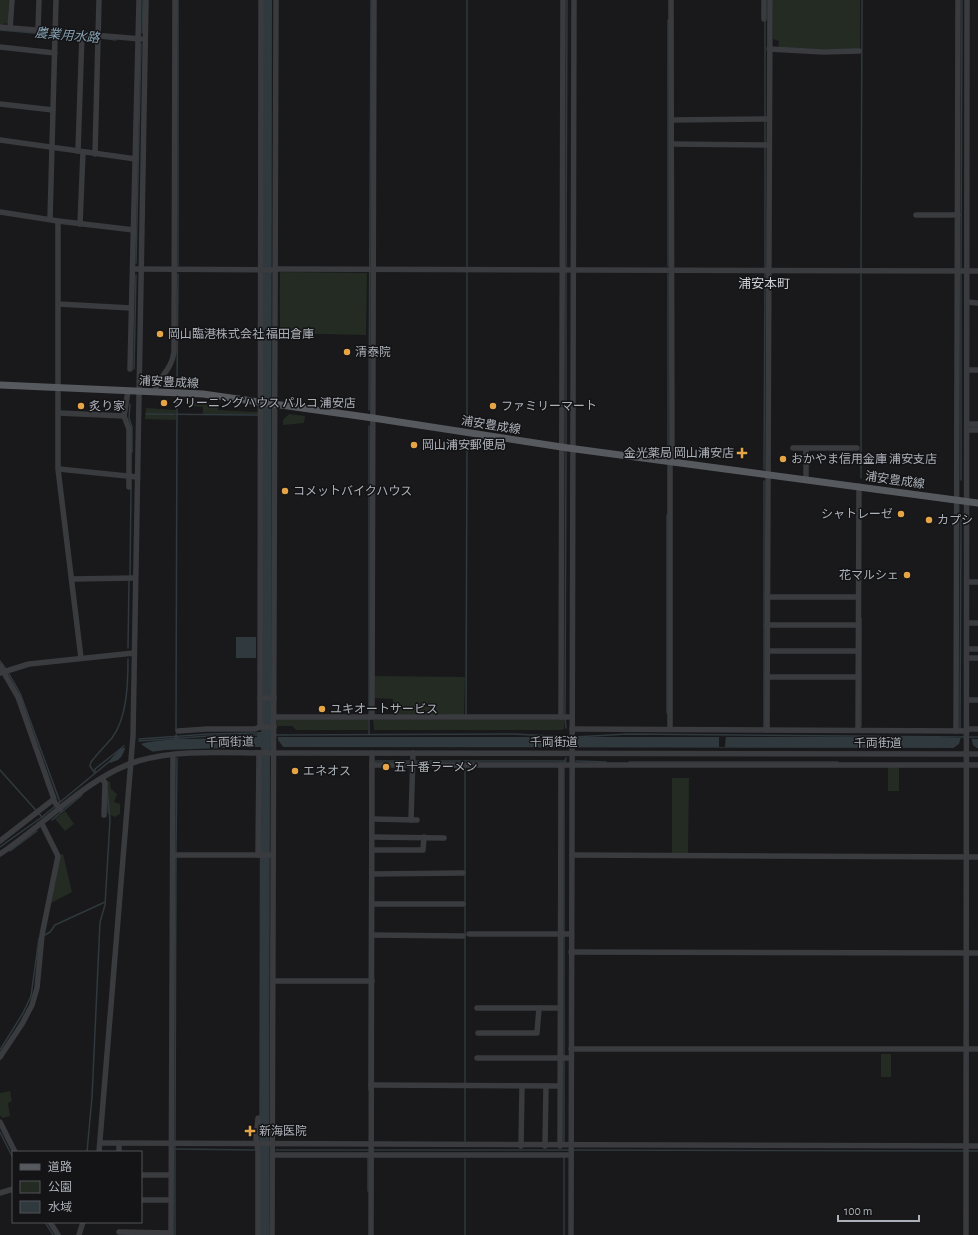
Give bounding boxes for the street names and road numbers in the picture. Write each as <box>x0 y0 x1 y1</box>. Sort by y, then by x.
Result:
street label: 浦安豊成線 <box>139 373 199 390</box>
street label: 浦安豊成線 <box>460 413 522 436</box>
street label: 浦安豊成線 <box>864 469 926 490</box>
street label: 千両街道 <box>206 735 254 748</box>
street label: 千両街道 <box>530 735 578 748</box>
street label: 千両街道 <box>854 736 902 749</box>

